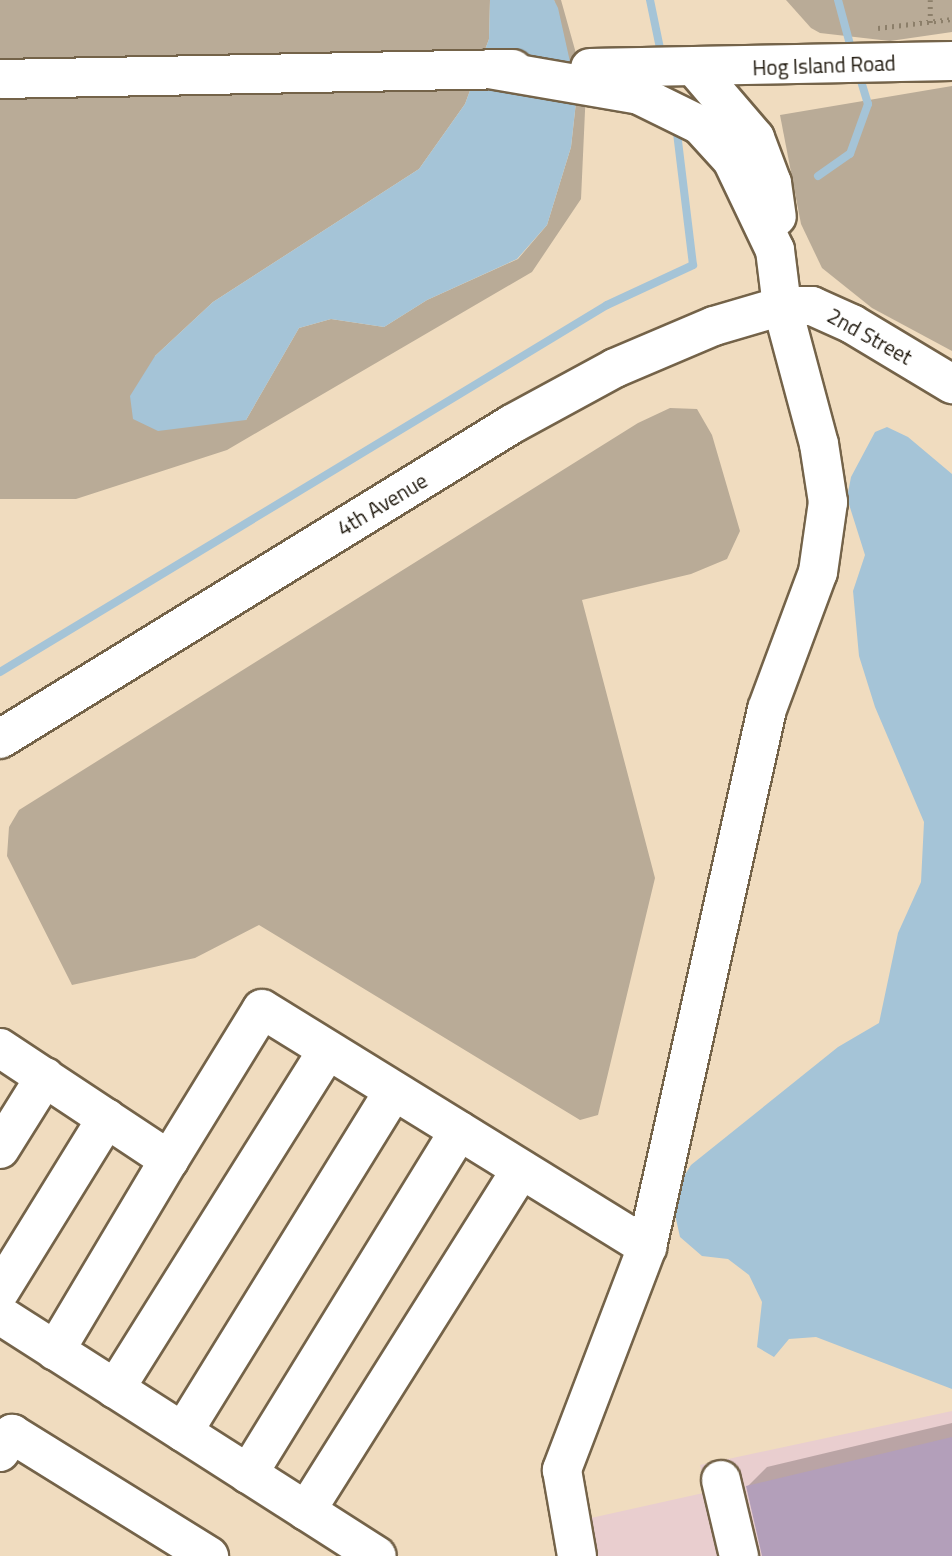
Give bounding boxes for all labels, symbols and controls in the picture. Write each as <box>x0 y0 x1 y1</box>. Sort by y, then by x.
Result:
street label: Hog Island Road <box>752 50 896 80</box>
street label: 2nd Street <box>823 302 917 370</box>
street label: 4th Avenue <box>332 467 432 541</box>

